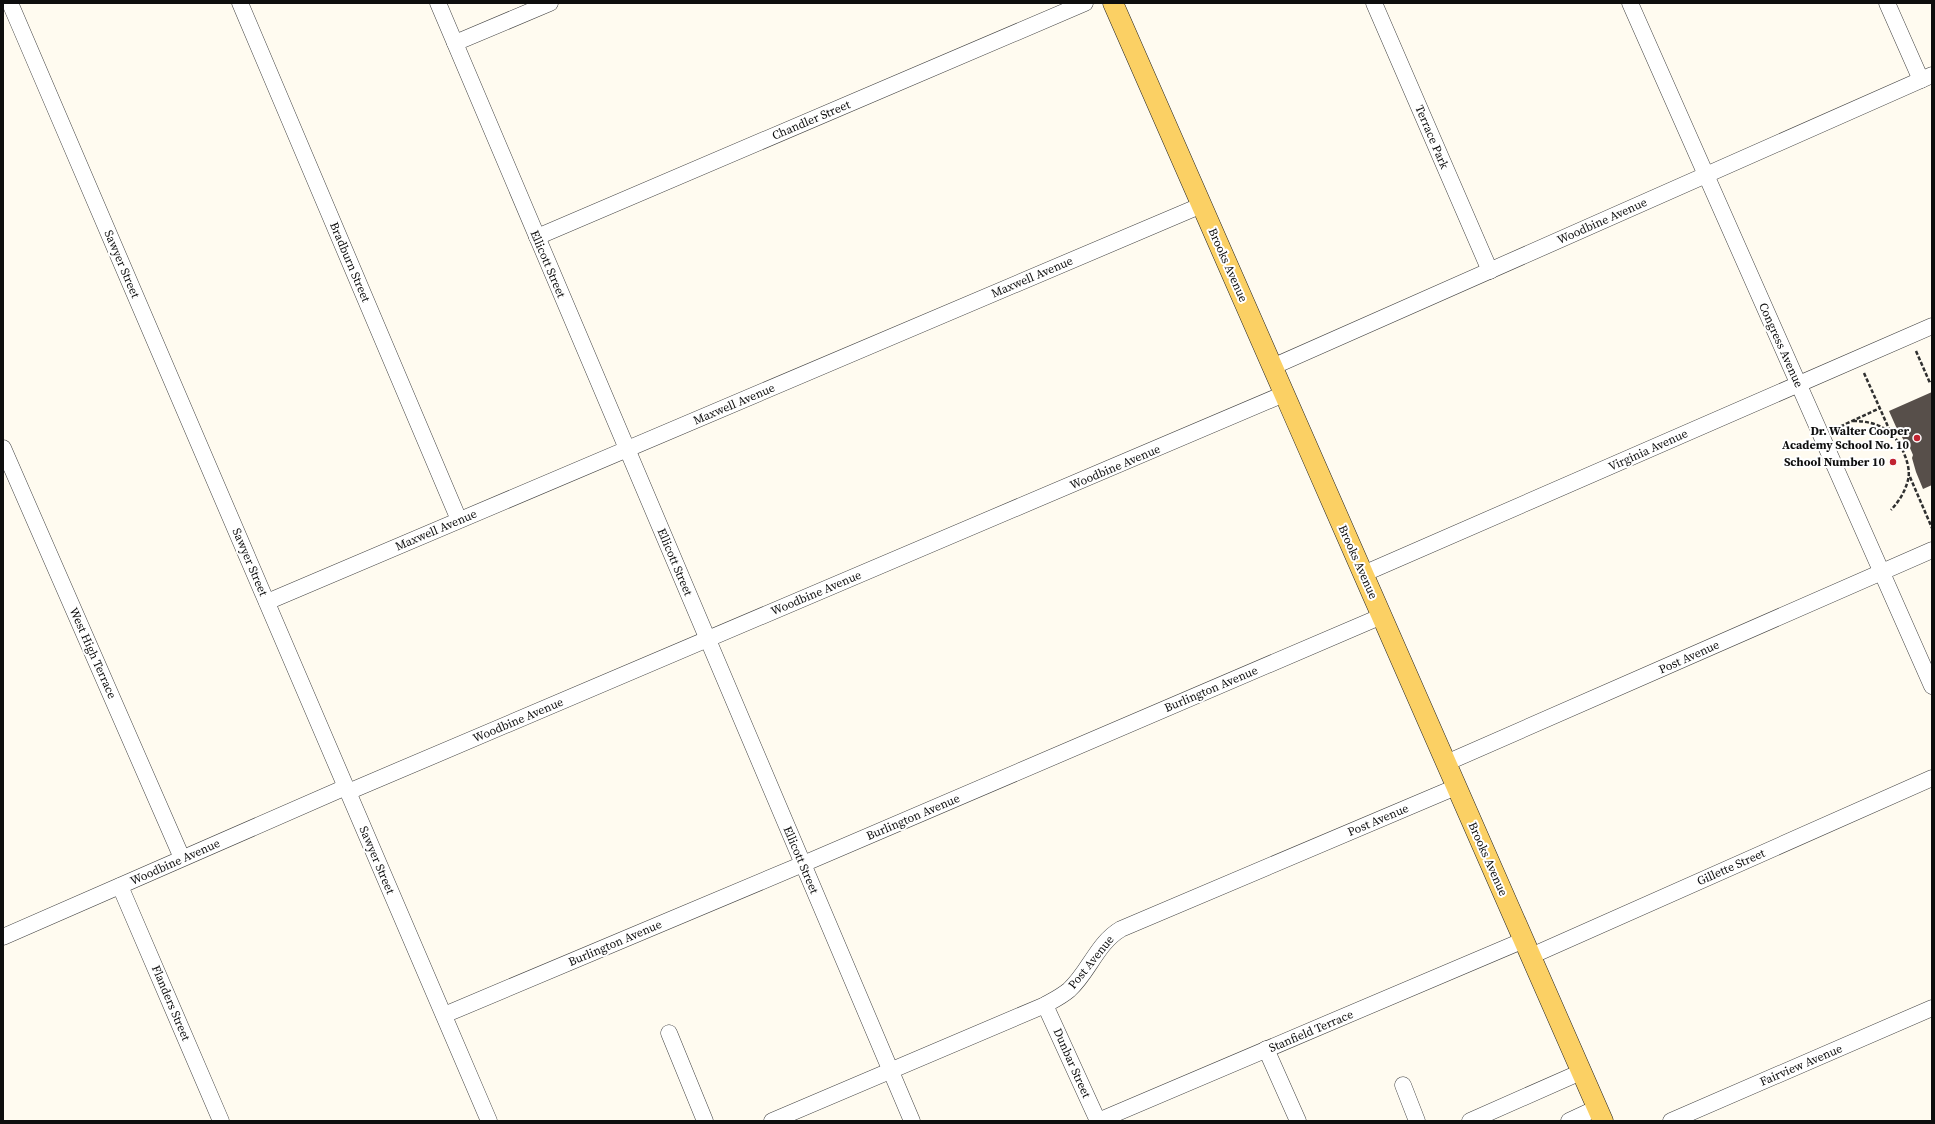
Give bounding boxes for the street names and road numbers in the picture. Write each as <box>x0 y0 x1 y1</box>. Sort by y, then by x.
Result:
street label: Chandler Street <box>769 96 853 144</box>
street label: Terrace Park <box>1411 103 1453 172</box>
street label: Woodbine Avenue <box>1555 194 1649 248</box>
street label: Bradburn Street <box>326 220 374 305</box>
street label: Brooks Avenue <box>1205 225 1251 305</box>
street label: Sawyer Street <box>101 228 144 300</box>
street label: Ellicott Street <box>527 228 569 300</box>
street label: Maxwell Avenue <box>989 253 1075 301</box>
street label: Congress Avenue <box>1755 300 1807 390</box>
street label: Maxwell Avenue <box>691 380 777 428</box>
street label: Virginia Avenue <box>1606 425 1690 475</box>
street label: Woodbine Avenue <box>1067 441 1163 493</box>
street label: Maxwell Avenue <box>393 506 479 554</box>
street label: Brooks Avenue <box>1335 522 1381 602</box>
street label: Sawyer Street <box>229 526 272 598</box>
street label: Ellicott Street <box>654 526 696 598</box>
street label: Woodbine Avenue <box>768 567 864 619</box>
street label: West High Terrace <box>66 605 120 701</box>
street label: Post Avenue <box>1656 637 1722 677</box>
street label: Burlington Avenue <box>1162 662 1260 716</box>
street label: Woodbine Avenue <box>470 694 566 746</box>
street label: Burlington Avenue <box>864 790 962 844</box>
street label: Post Avenue <box>1345 800 1411 840</box>
street label: Brooks Avenue <box>1465 819 1511 899</box>
street label: Sawyer Street <box>356 824 399 896</box>
street label: Ellicott Street <box>780 824 822 896</box>
street label: Woodbine Avenue <box>128 835 222 889</box>
street label: Gillette Street <box>1694 845 1768 889</box>
street label: Burlington Avenue <box>566 916 664 970</box>
street label: Post Avenue <box>1064 932 1118 992</box>
street label: Flanders Street <box>148 963 194 1043</box>
street label: Stanfield Terrace <box>1266 1006 1356 1056</box>
street label: Dunbar Street <box>1050 1026 1095 1100</box>
street label: Fairview Avenue <box>1757 1040 1845 1090</box>

